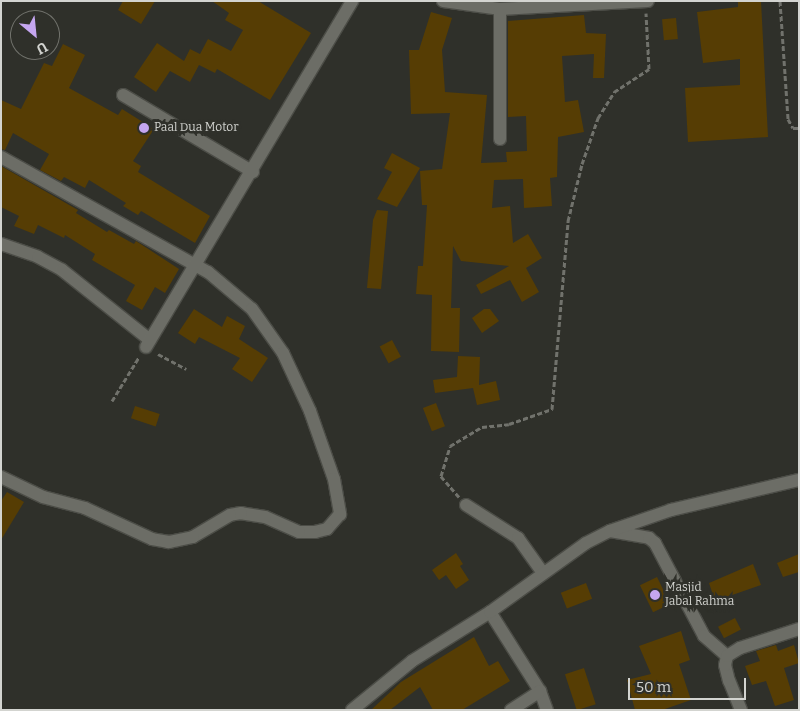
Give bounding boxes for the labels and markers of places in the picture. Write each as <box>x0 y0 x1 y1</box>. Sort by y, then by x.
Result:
place label: Paal Dua Motor <box>154 121 239 135</box>
marker: Paal Dua Motor <box>138 122 150 134</box>
place label: Masjid Jabal Rahma <box>665 581 734 609</box>
marker: Masjid Jabal Rahma <box>649 589 661 601</box>

